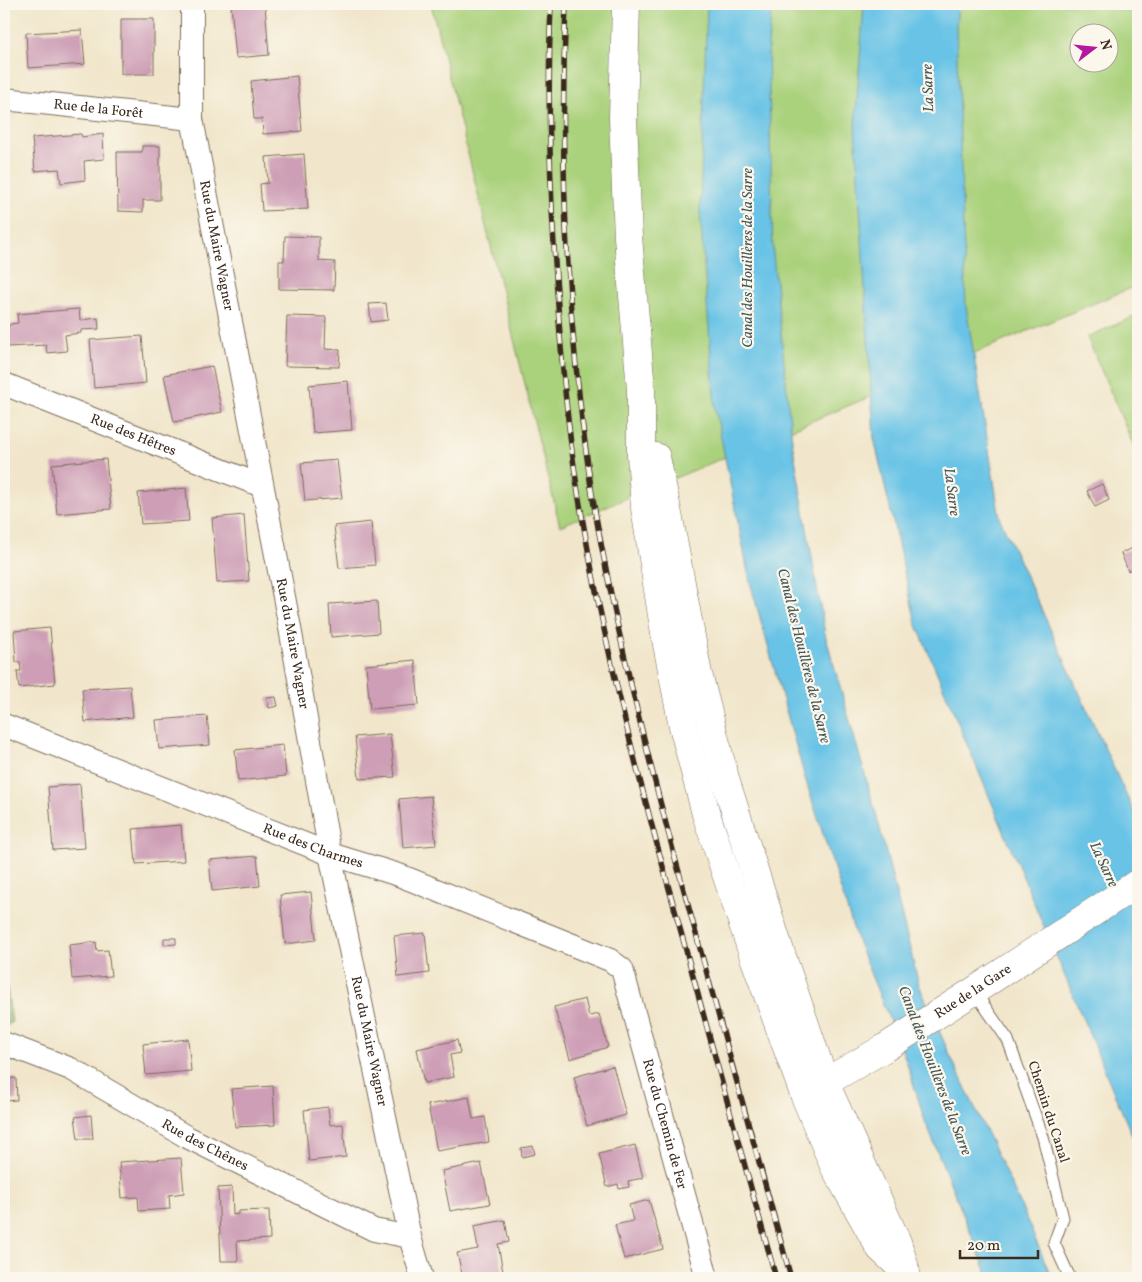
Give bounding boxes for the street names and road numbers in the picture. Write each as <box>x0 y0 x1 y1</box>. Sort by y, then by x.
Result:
street label: Rue de la Forêt <box>53 95 144 123</box>
street label: Rue du Maire Wagner <box>195 179 238 313</box>
street label: Rue des Hêtres <box>87 410 179 461</box>
street label: Rue du Maire Wagner <box>271 576 314 711</box>
street label: Rue des Charmes <box>260 819 366 873</box>
street label: Rue de la Gare <box>931 959 1015 1023</box>
street label: Rue du Maire Wagner <box>346 974 392 1108</box>
street label: Rue du Chemin de Fer <box>638 1057 692 1192</box>
street label: Chemin du Canal <box>1023 1059 1073 1165</box>
street label: Rue des Chênes <box>158 1115 252 1176</box>

